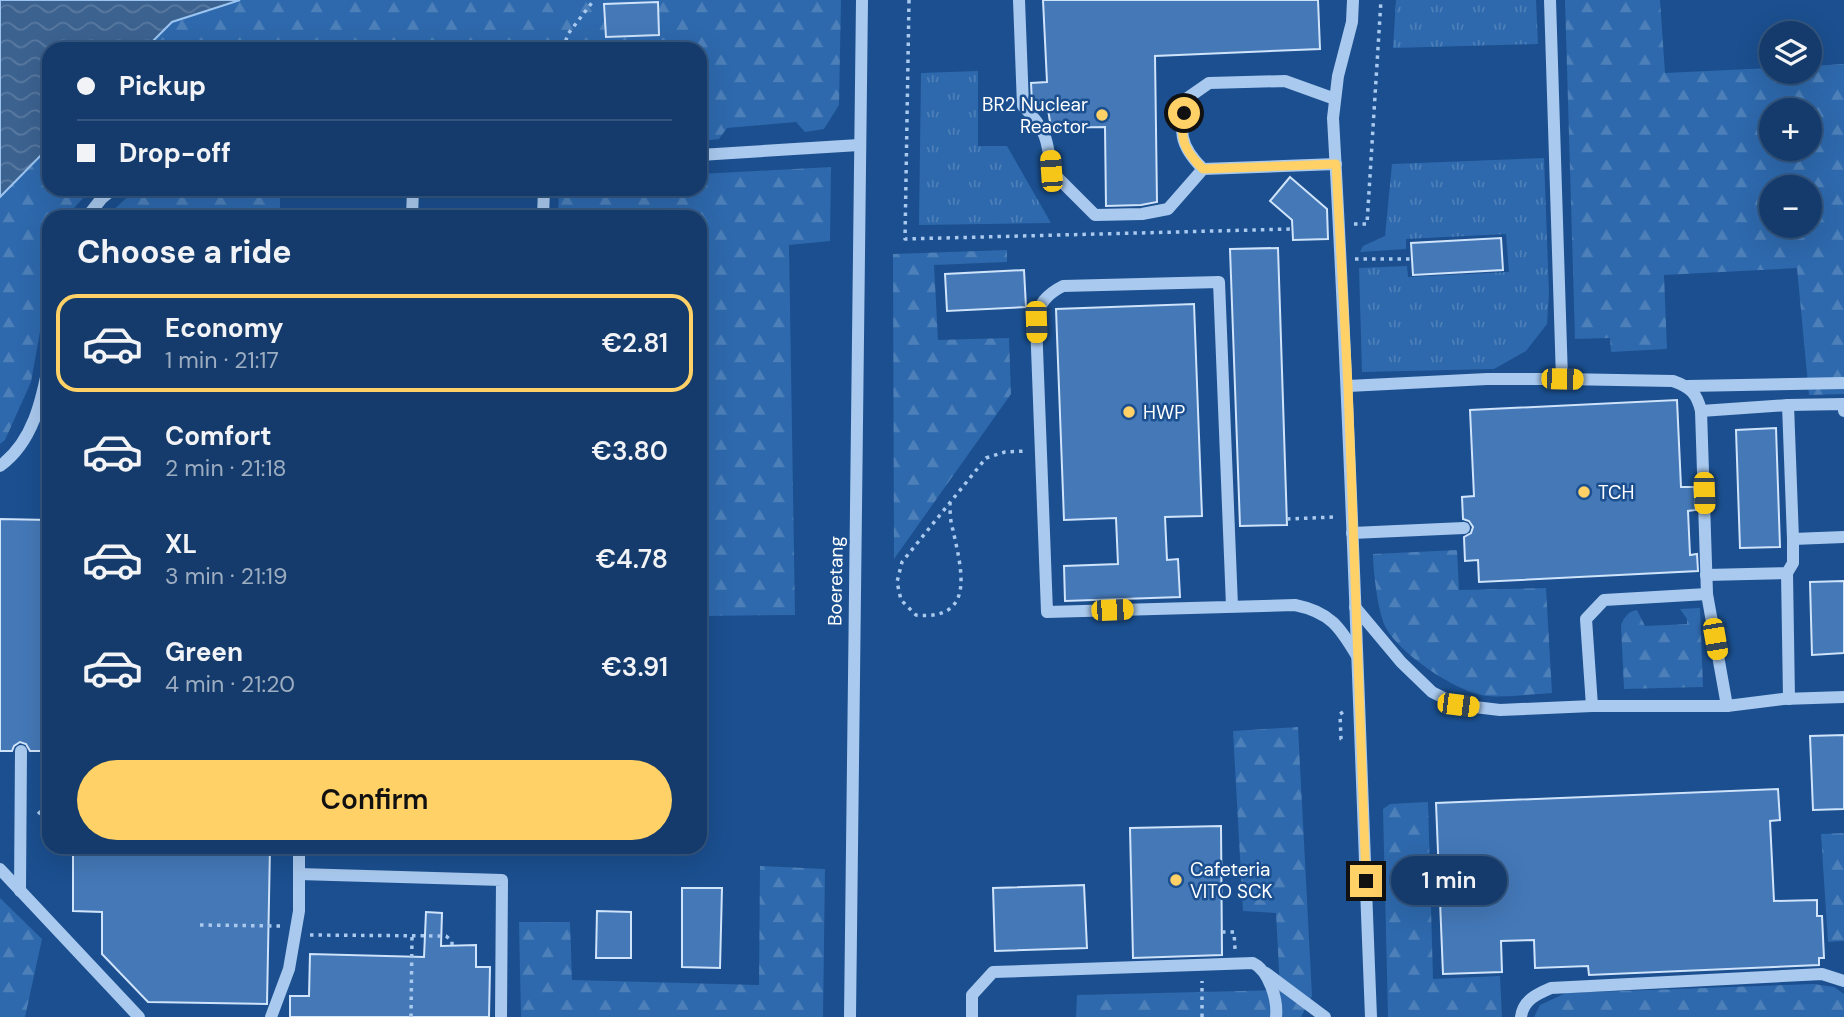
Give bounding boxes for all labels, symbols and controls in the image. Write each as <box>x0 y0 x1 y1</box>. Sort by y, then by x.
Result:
map controls <box>1759 21 1822 238</box>
button: layers <box>1759 21 1822 84</box>
text: Pickup <box>119 69 206 103</box>
place label: BR2 Nuclear Reactor <box>982 92 1088 139</box>
route start <box>1168 97 1200 129</box>
button: + <box>1759 98 1822 161</box>
marker: BR2 Nuclear Reactor <box>1094 107 1110 123</box>
text: Drop-off <box>119 136 231 170</box>
car <box>1040 149 1063 193</box>
button: − <box>1759 175 1822 238</box>
text: Choose a ride <box>77 231 292 273</box>
car <box>1025 301 1048 343</box>
text: Economy <box>165 311 283 345</box>
icon: car <box>81 312 144 375</box>
text: €2.81 <box>602 326 668 360</box>
text: 1 min · 21:17 <box>165 345 279 375</box>
car <box>1541 368 1584 390</box>
place label: HWP <box>1143 400 1185 425</box>
marker: HWP <box>1121 404 1137 420</box>
text: Comfort <box>165 419 271 453</box>
icon: car <box>81 420 144 483</box>
text: €3.80 <box>592 434 668 468</box>
text: 2 min · 21:18 <box>165 453 287 483</box>
car <box>1693 472 1716 514</box>
place label: TCH <box>1598 480 1635 505</box>
marker: TCH <box>1576 484 1592 500</box>
text: XL <box>165 527 197 561</box>
icon: car <box>81 528 144 591</box>
street label: Boeretang <box>822 535 849 626</box>
text: €4.78 <box>596 542 668 576</box>
text: 3 min · 21:19 <box>165 561 287 591</box>
car <box>1091 599 1134 621</box>
car <box>1702 616 1729 662</box>
text: Green <box>165 635 243 669</box>
icon: car <box>81 636 144 699</box>
text: €3.91 <box>601 650 668 684</box>
text: 4 min · 21:20 <box>165 669 295 699</box>
car <box>1436 692 1481 718</box>
button: Confirm <box>77 760 672 840</box>
callout: 1 min <box>1390 856 1506 906</box>
place label: Cafeteria VITO SCK <box>1190 857 1273 904</box>
route end <box>1350 865 1382 897</box>
text: 1 min <box>1422 865 1476 895</box>
marker: Cafeteria VITO SCK <box>1168 872 1184 888</box>

